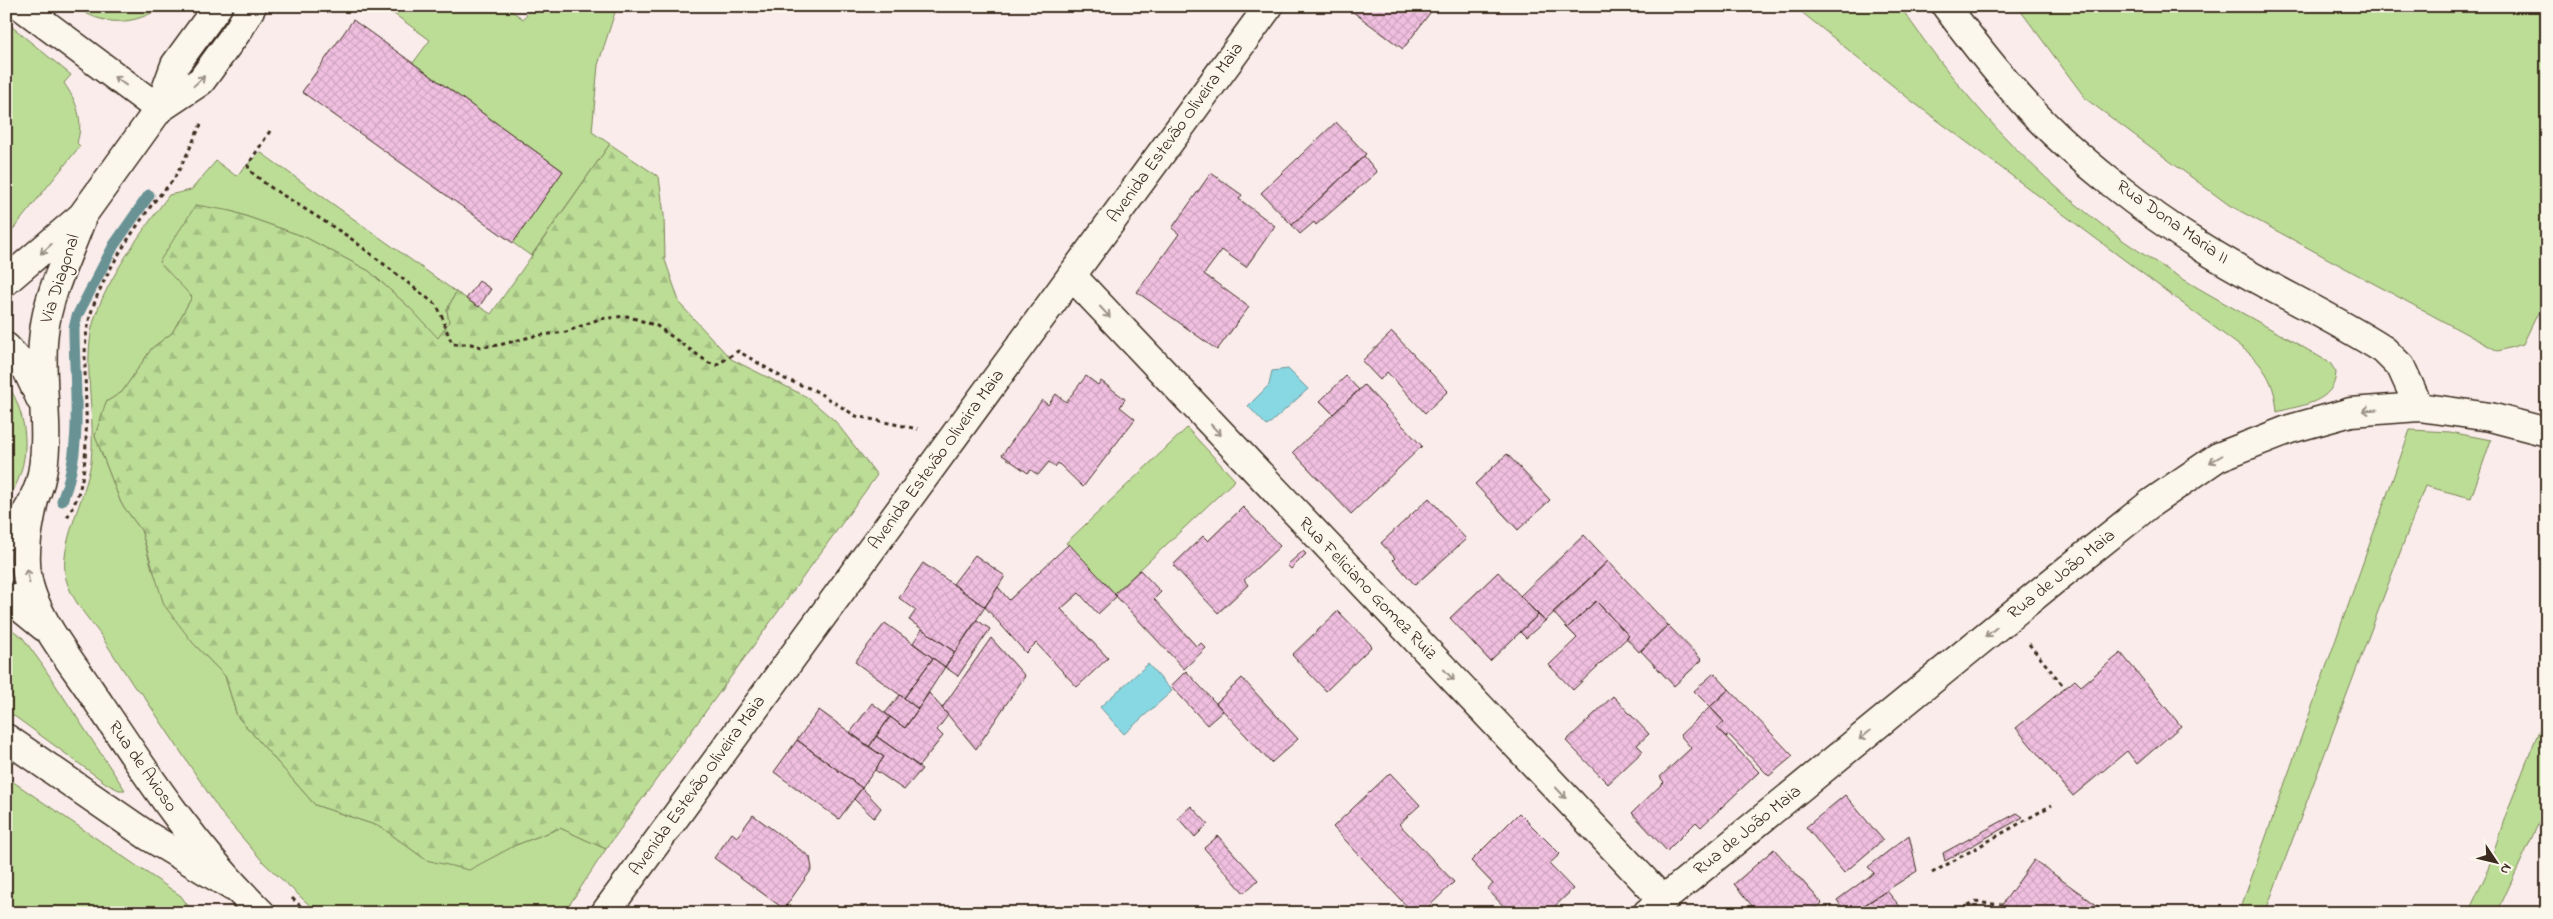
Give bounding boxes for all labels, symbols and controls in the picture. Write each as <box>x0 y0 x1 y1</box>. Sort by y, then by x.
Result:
street label: Avenida Estevão Oliveira Maia <box>1102 37 1250 229</box>
one-way arrow <box>192 75 205 87</box>
one-way arrow <box>113 76 127 86</box>
street label: Rua Dona Maria II <box>2110 174 2234 272</box>
street label: Via Diagonal <box>34 231 89 328</box>
one-way arrow <box>39 243 52 254</box>
one-way arrow <box>1099 306 1111 318</box>
street label: Avenida Estevão Oliveira Maia <box>863 364 1011 556</box>
one-way arrow <box>2363 406 2379 415</box>
one-way arrow <box>1210 424 1222 437</box>
one-way arrow <box>2210 454 2224 464</box>
street label: Rua Feliciano Gomez Ruiz <box>1292 512 1443 667</box>
street label: Rua de João Maia <box>2003 523 2121 627</box>
one-way arrow <box>23 569 32 585</box>
one-way arrow <box>1985 627 1998 638</box>
one-way arrow <box>1443 669 1455 681</box>
street label: Avenida Estevão Oliveira Maia <box>624 690 772 882</box>
street label: Rua de Avioso <box>101 716 183 818</box>
one-way arrow <box>1859 730 1872 741</box>
street label: Rua de João Maia <box>1689 779 1807 883</box>
one-way arrow <box>1555 786 1567 799</box>
north arrow <box>2470 836 2520 886</box>
text: N <box>2494 859 2517 878</box>

